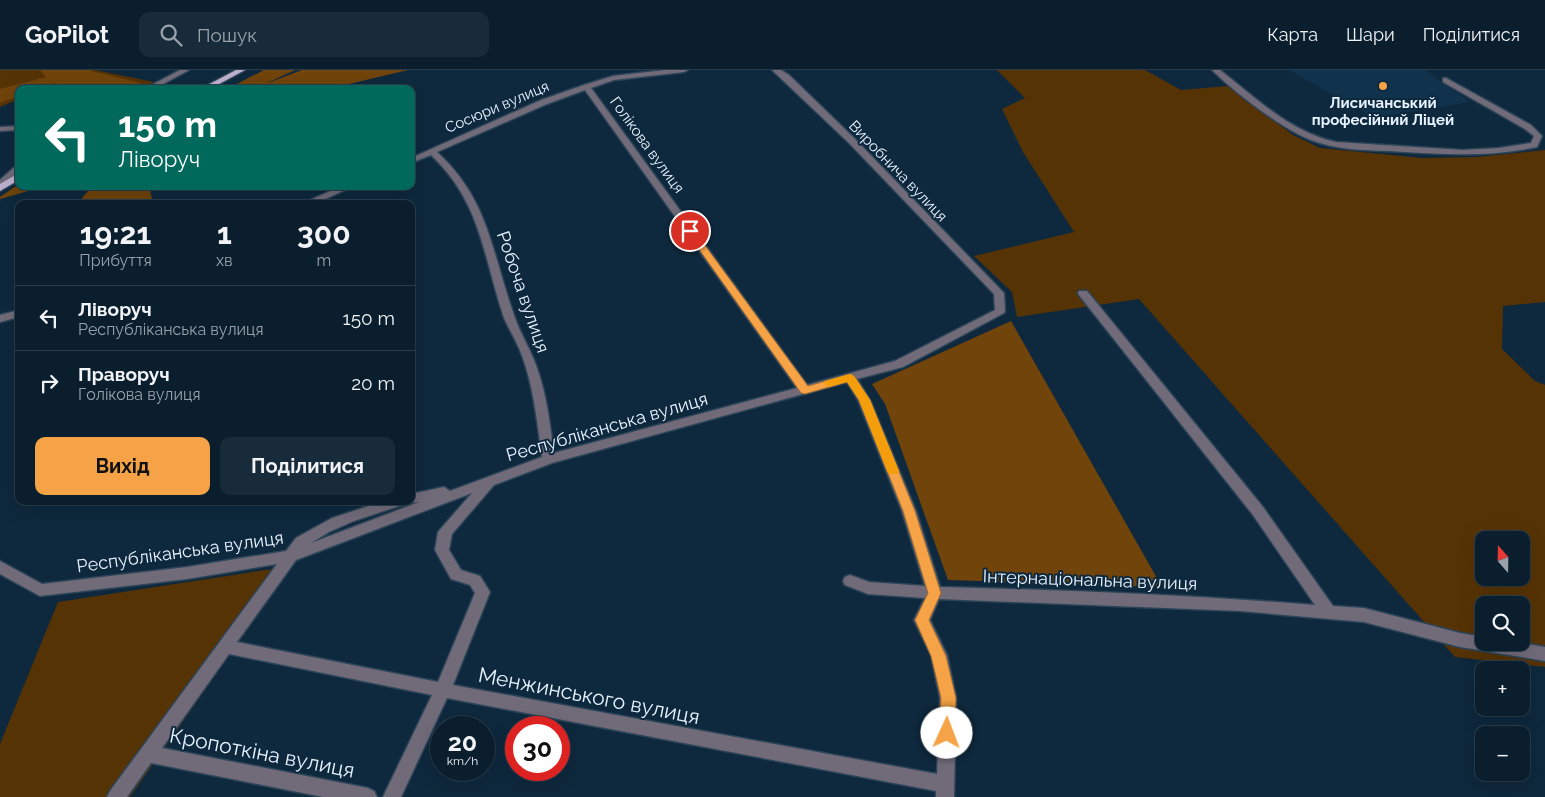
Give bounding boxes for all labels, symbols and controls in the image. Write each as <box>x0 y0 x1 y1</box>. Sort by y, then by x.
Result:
search box <box>139 12 489 57</box>
text: GoPilot <box>25 20 109 49</box>
icon: search <box>157 21 185 49</box>
text: Пошук <box>197 24 257 46</box>
text: Карта <box>1267 24 1318 45</box>
text: Шари <box>1346 24 1395 45</box>
text: Поділитися <box>1423 24 1520 45</box>
street label: Сосюри вулиця <box>442 77 552 137</box>
marker: Лисичанський професійний Ліцей <box>1377 80 1389 92</box>
street label: Голікова вулиця <box>606 93 688 197</box>
place label: Лисичанський професійний Ліцей <box>1312 94 1454 129</box>
text: 150 m <box>118 104 217 145</box>
icon: left <box>35 105 100 170</box>
street label: Виробнича вулиця <box>845 117 951 225</box>
text: Ліворуч <box>118 146 200 172</box>
pin <box>669 210 711 252</box>
text: 19:21 <box>80 216 151 251</box>
text: 1 <box>217 216 232 251</box>
text: 300 <box>297 216 351 251</box>
icon: arrive <box>676 217 704 245</box>
street label: Робоча вулиця <box>493 228 554 355</box>
text: Прибуття <box>79 251 152 270</box>
text: хв <box>216 251 233 270</box>
text: m <box>316 251 331 270</box>
text: Ліворуч <box>78 298 152 320</box>
icon: left <box>35 304 63 332</box>
text: 150 m <box>343 307 395 329</box>
text: Республіканська вулиця <box>78 320 264 339</box>
text: Праворуч <box>78 363 170 385</box>
icon: right <box>35 369 63 397</box>
text: 20 m <box>351 372 395 394</box>
text: Голікова вулиця <box>78 385 201 404</box>
street label: Республіканська вулиця <box>504 388 710 465</box>
button: Вихід <box>35 437 210 495</box>
button: Поділитися <box>220 437 395 495</box>
street label: Республіканська вулиця <box>75 527 285 576</box>
north arrow <box>1475 531 1530 586</box>
map controls <box>1475 531 1530 781</box>
street label: Інтернаціональна вулиця <box>982 565 1198 594</box>
button: search <box>1475 596 1530 651</box>
button: + <box>1475 661 1530 716</box>
street label: Менжинського вулиця <box>476 662 702 729</box>
position arrow <box>920 706 972 758</box>
speed limit sign: 30 <box>505 716 570 781</box>
street label: Кропоткіна вулиця <box>168 722 357 783</box>
button: − <box>1475 726 1530 781</box>
text: 20 <box>448 727 477 757</box>
text: km/h <box>447 754 478 768</box>

